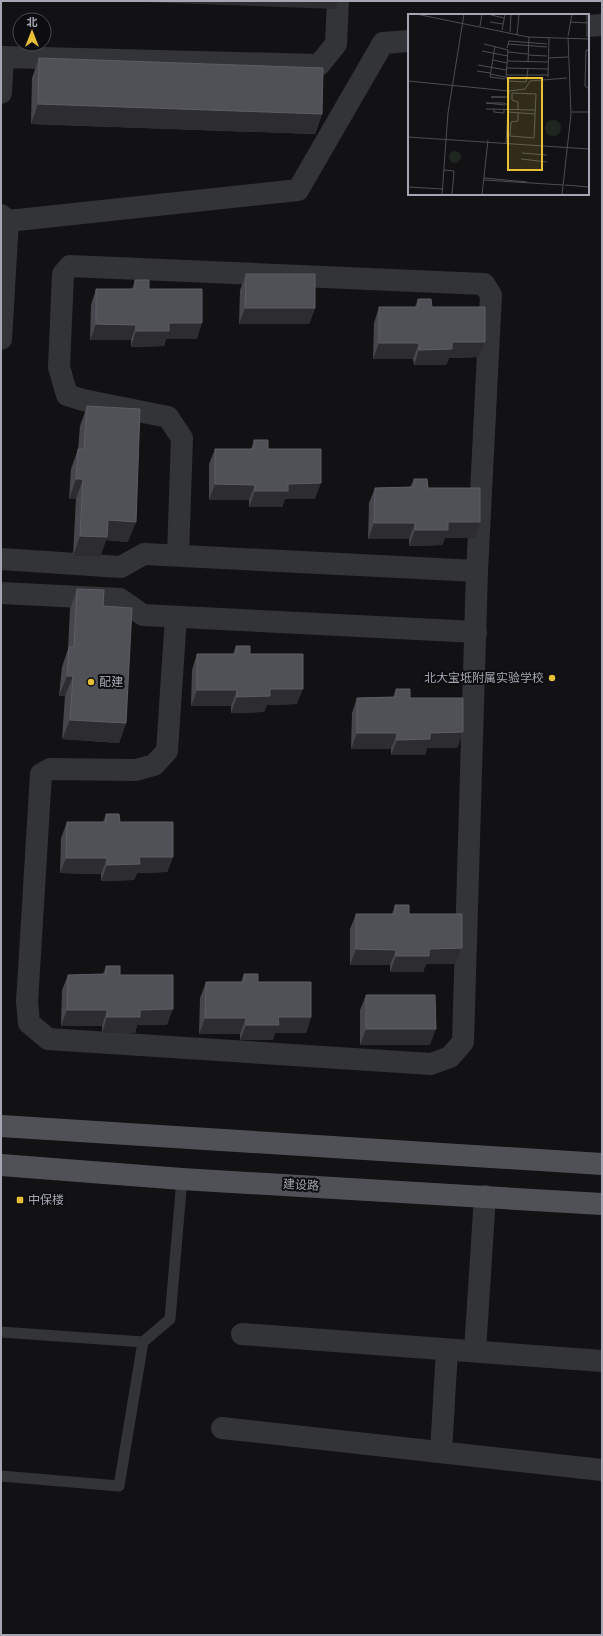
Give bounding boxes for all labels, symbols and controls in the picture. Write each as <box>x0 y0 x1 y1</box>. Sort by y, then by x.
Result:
north arrow <box>12 12 52 52</box>
text: 北 <box>27 14 38 30</box>
inset map <box>408 14 589 195</box>
place label: 北大宝坻附属实验学校 <box>424 669 544 687</box>
place label: 配建 <box>99 673 123 691</box>
marker: 北大宝坻附属实验学校 <box>547 673 557 683</box>
marker: 配建 <box>86 677 96 687</box>
street label: 建设路 <box>283 1175 319 1195</box>
place label: 中保楼 <box>28 1191 64 1209</box>
marker: 中保楼 <box>15 1195 25 1205</box>

